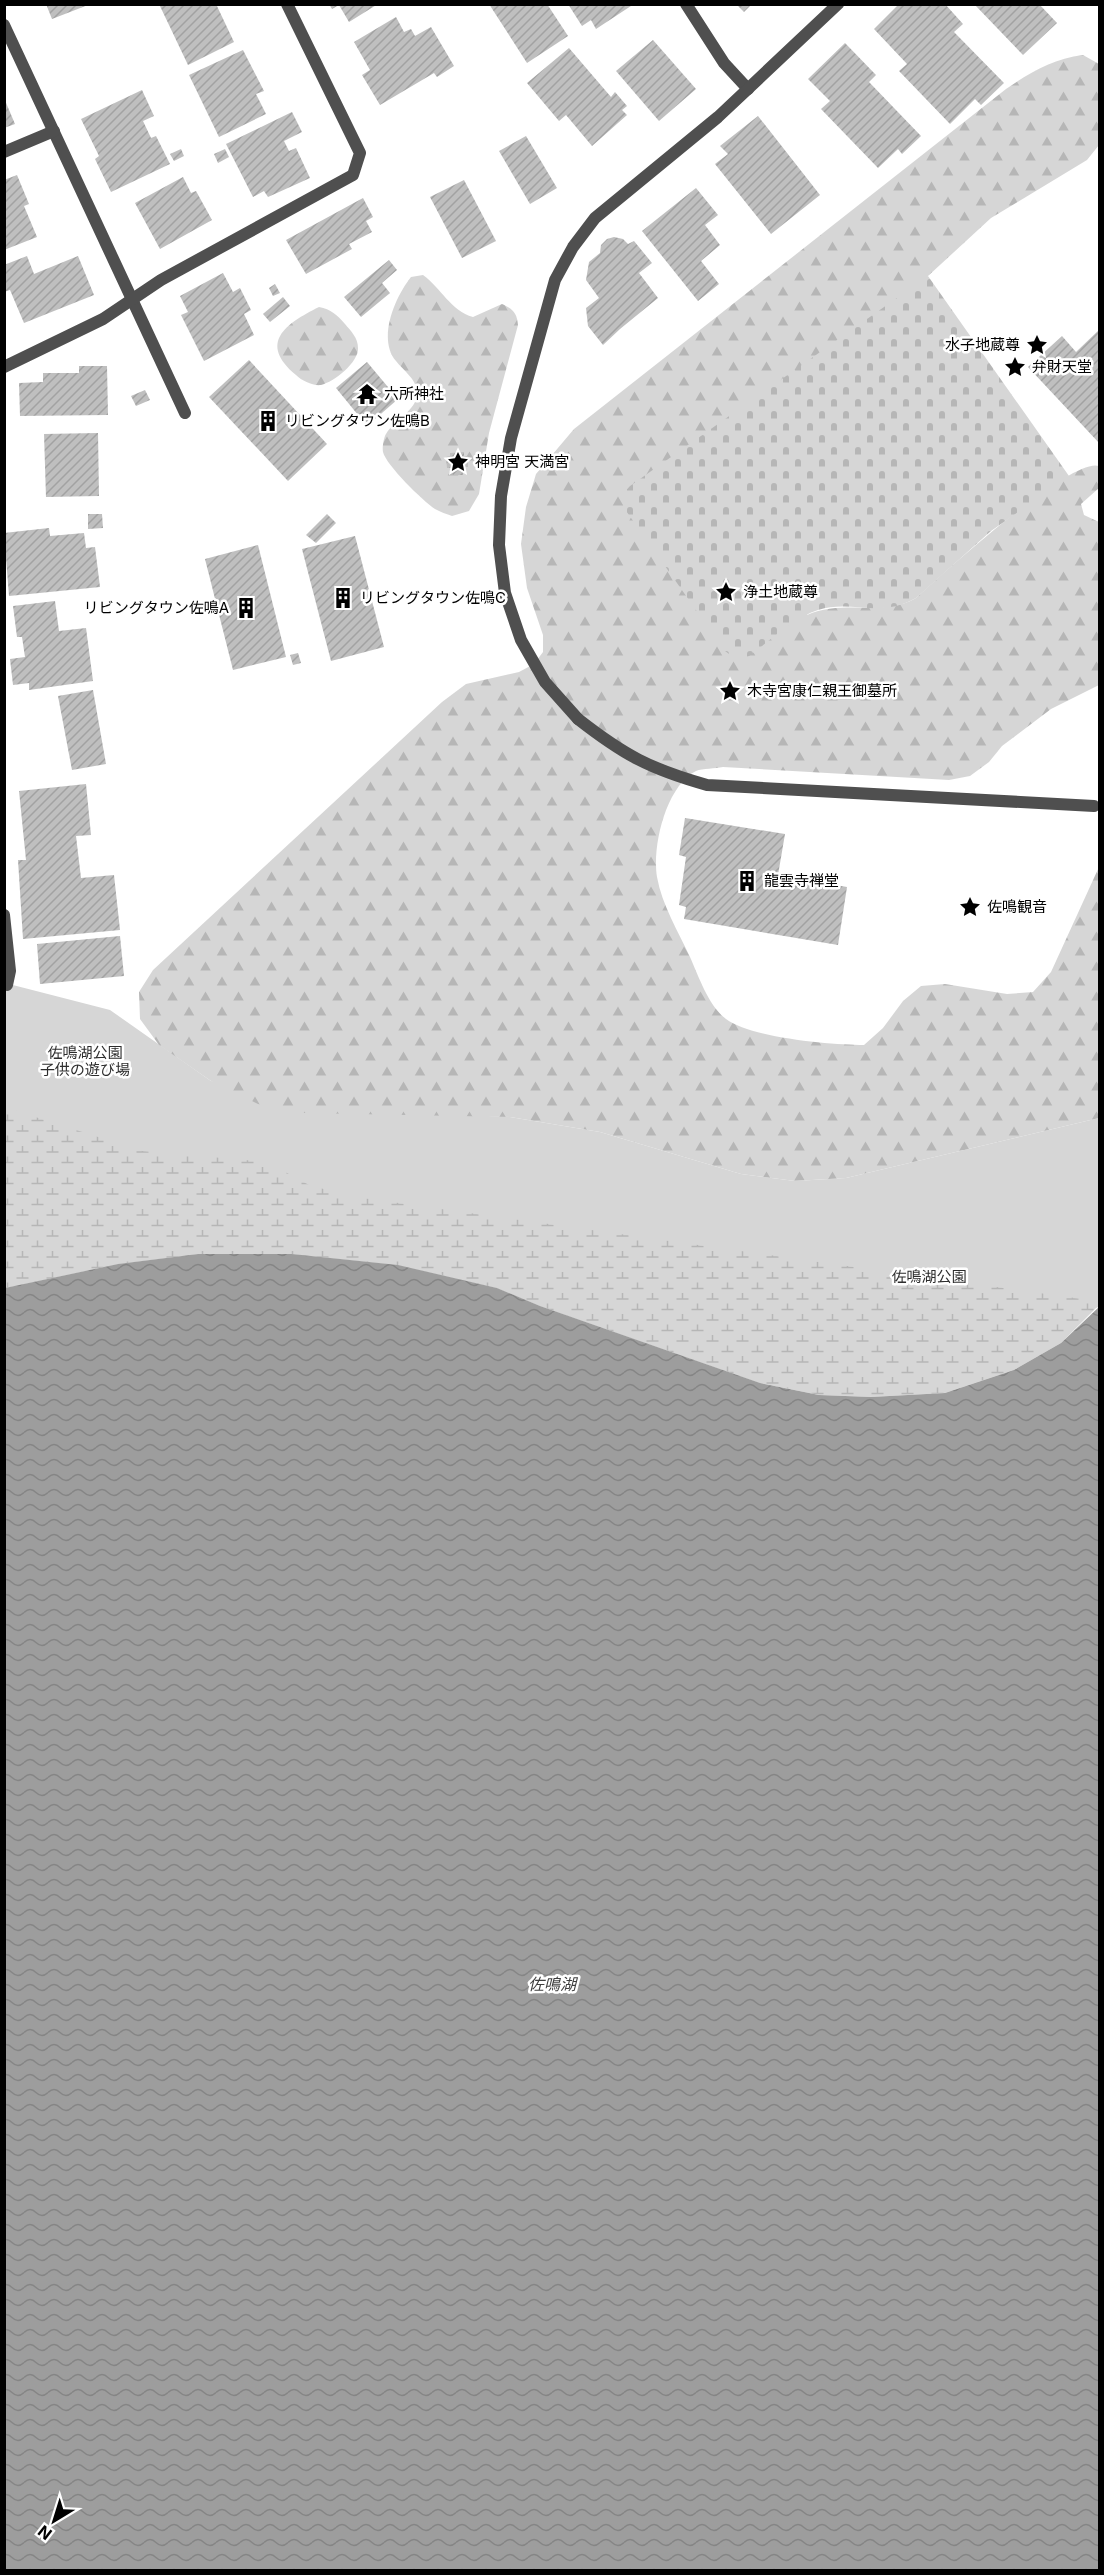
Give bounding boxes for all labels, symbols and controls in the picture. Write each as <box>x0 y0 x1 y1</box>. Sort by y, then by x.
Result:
place icon: 水子地蔵尊 <box>1025 333 1049 357</box>
place label: 水子地蔵尊 <box>945 335 1020 354</box>
place icon: 弁財天堂 <box>1003 355 1027 379</box>
place label: 弁財天堂 <box>1032 357 1092 376</box>
temple icon: 六所神社 <box>355 382 379 406</box>
place label: 六所神社 <box>384 384 444 403</box>
building icon: リビングタウン佐鳴B <box>256 409 280 433</box>
place label: リビングタウン佐鳴B <box>285 411 430 430</box>
place icon: 神明宮 天満宮 <box>446 450 470 474</box>
place label: 神明宮 天満宮 <box>475 452 569 471</box>
place icon: 浄土地蔵尊 <box>714 580 738 604</box>
place label: 浄土地蔵尊 <box>743 582 818 601</box>
building icon: リビングタウン佐鳴C <box>331 586 355 610</box>
place label: リビングタウン佐鳴C <box>360 588 506 607</box>
building icon: リビングタウン佐鳴A <box>234 596 258 620</box>
place label: リビングタウン佐鳴A <box>84 598 229 617</box>
place icon: 木寺宮康仁親王御墓所 <box>718 679 742 703</box>
place label: 木寺宮康仁親王御墓所 <box>747 681 897 700</box>
building icon: 龍雲寺禅堂 <box>735 869 759 893</box>
place label: 龍雲寺禅堂 <box>764 871 839 890</box>
place icon: 佐鳴観音 <box>958 895 982 919</box>
place label: 佐鳴観音 <box>987 897 1047 916</box>
park label: 佐鳴湖公園 子供の遊び場 <box>40 1043 130 1079</box>
park label: 佐鳴湖公園 <box>891 1267 967 1286</box>
water label: 佐鳴湖 <box>528 1974 579 1994</box>
north arrow <box>24 2491 84 2551</box>
text: N <box>34 2521 56 2544</box>

